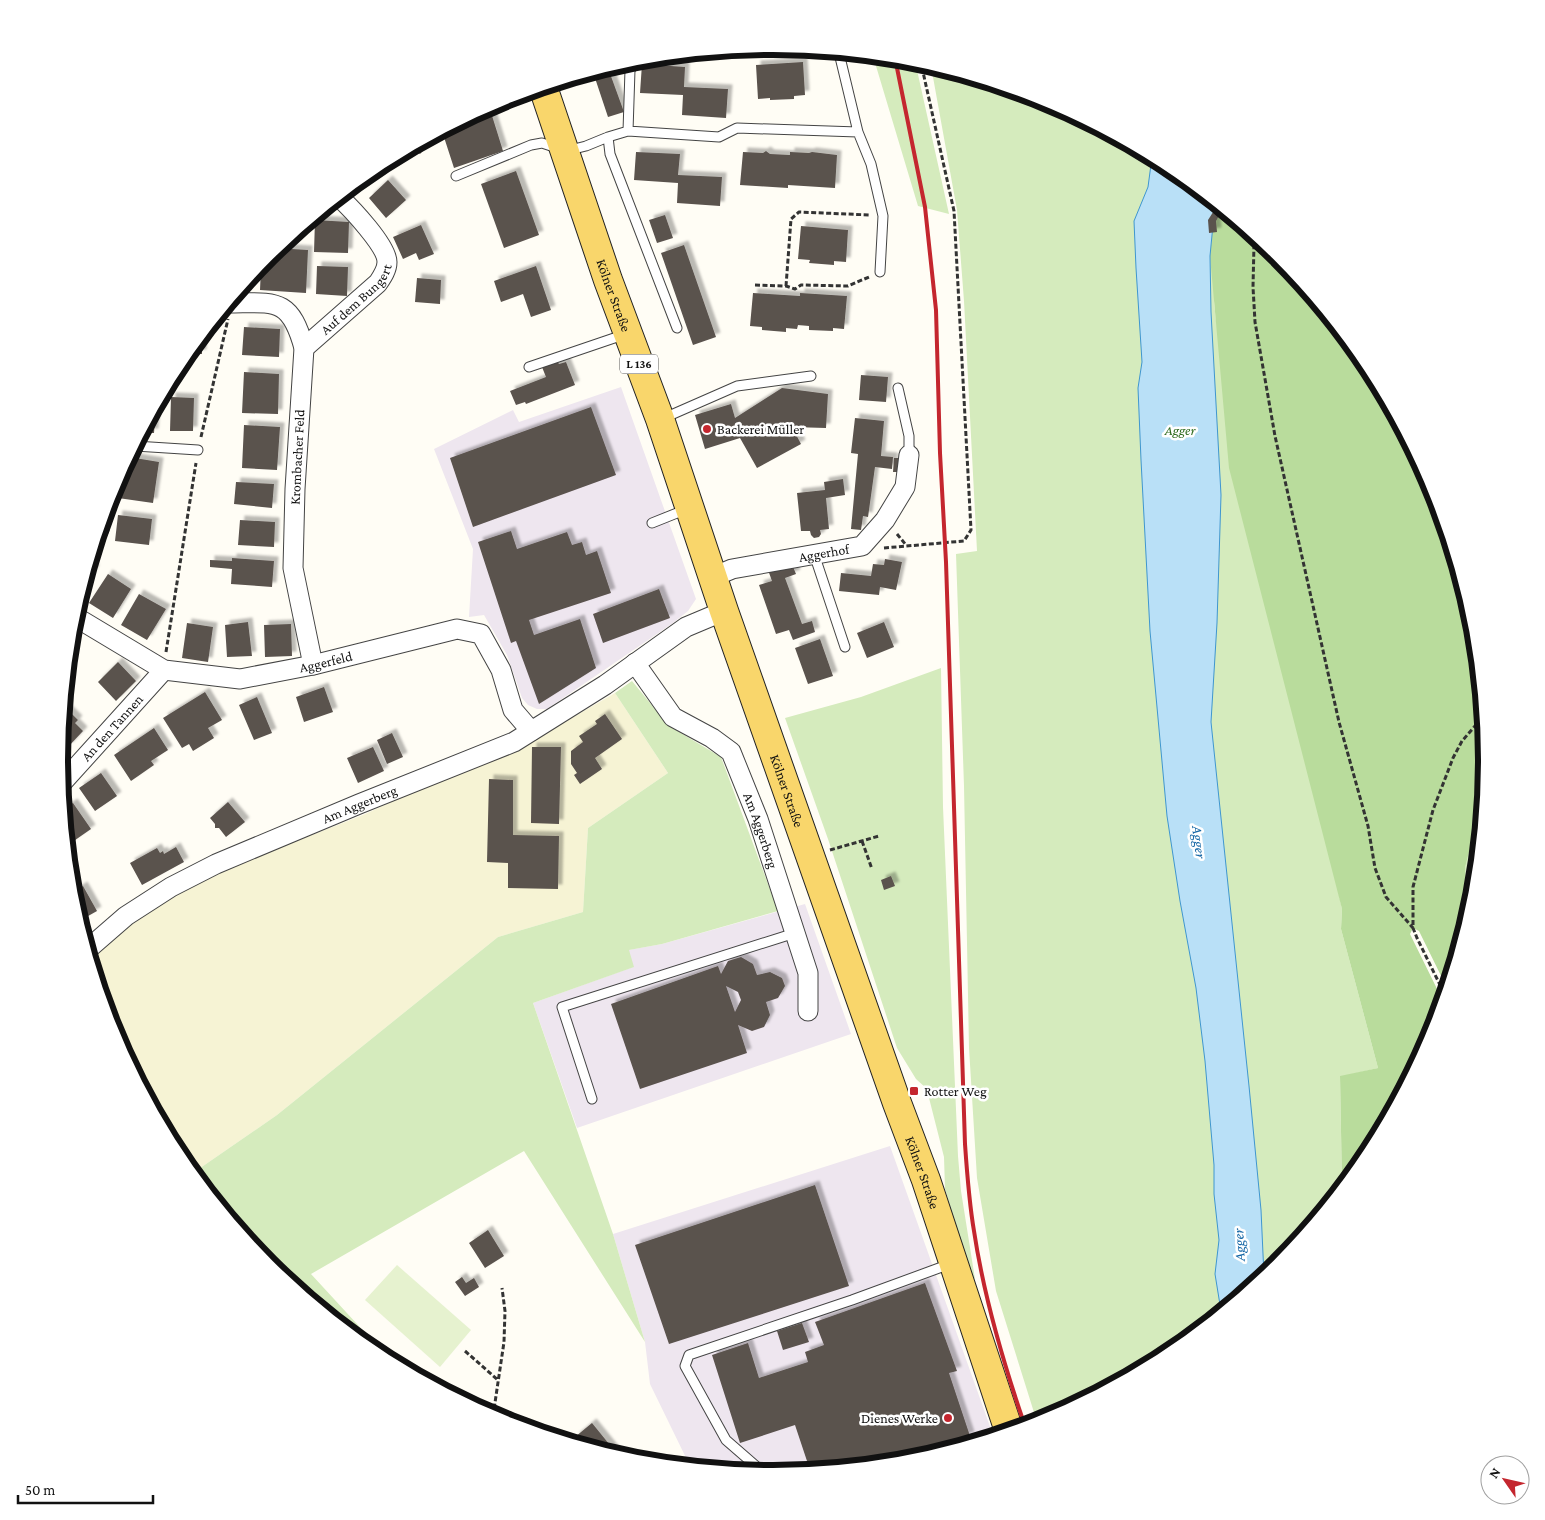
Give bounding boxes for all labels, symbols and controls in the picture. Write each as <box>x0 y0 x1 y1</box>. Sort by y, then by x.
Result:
street label: Kölner Straße <box>593 257 635 334</box>
street label: Auf dem Bungert <box>317 262 395 338</box>
road number: L 136 <box>620 354 658 374</box>
street label: Krombacher Feld <box>287 408 308 505</box>
place label: Backerei Müller <box>717 421 804 437</box>
park label: Agger <box>1164 422 1196 438</box>
marker: Backerei Müller <box>701 423 713 435</box>
street label: Aggerhof <box>797 540 851 565</box>
street label: Aggerfeld <box>298 647 354 675</box>
street label: An den Tannen <box>78 691 146 764</box>
street label: Kölner Straße <box>767 752 807 829</box>
street label: Am Aggerberg <box>320 782 399 826</box>
street label: Am Aggerberg <box>740 790 782 871</box>
water label: Agger <box>1188 824 1209 860</box>
place label: Rotter Weg <box>924 1083 987 1099</box>
marker: Rotter Weg <box>908 1085 920 1097</box>
street label: Kölner Straße <box>902 1134 943 1211</box>
water label: Agger <box>1230 1227 1249 1263</box>
place label: Dienes Werke <box>861 1410 938 1426</box>
marker: Dienes Werke <box>942 1412 954 1424</box>
north arrow <box>1480 1455 1530 1505</box>
text: N <box>1485 1464 1504 1481</box>
scale bar <box>18 1472 152 1504</box>
text: 50 m <box>25 1482 55 1498</box>

